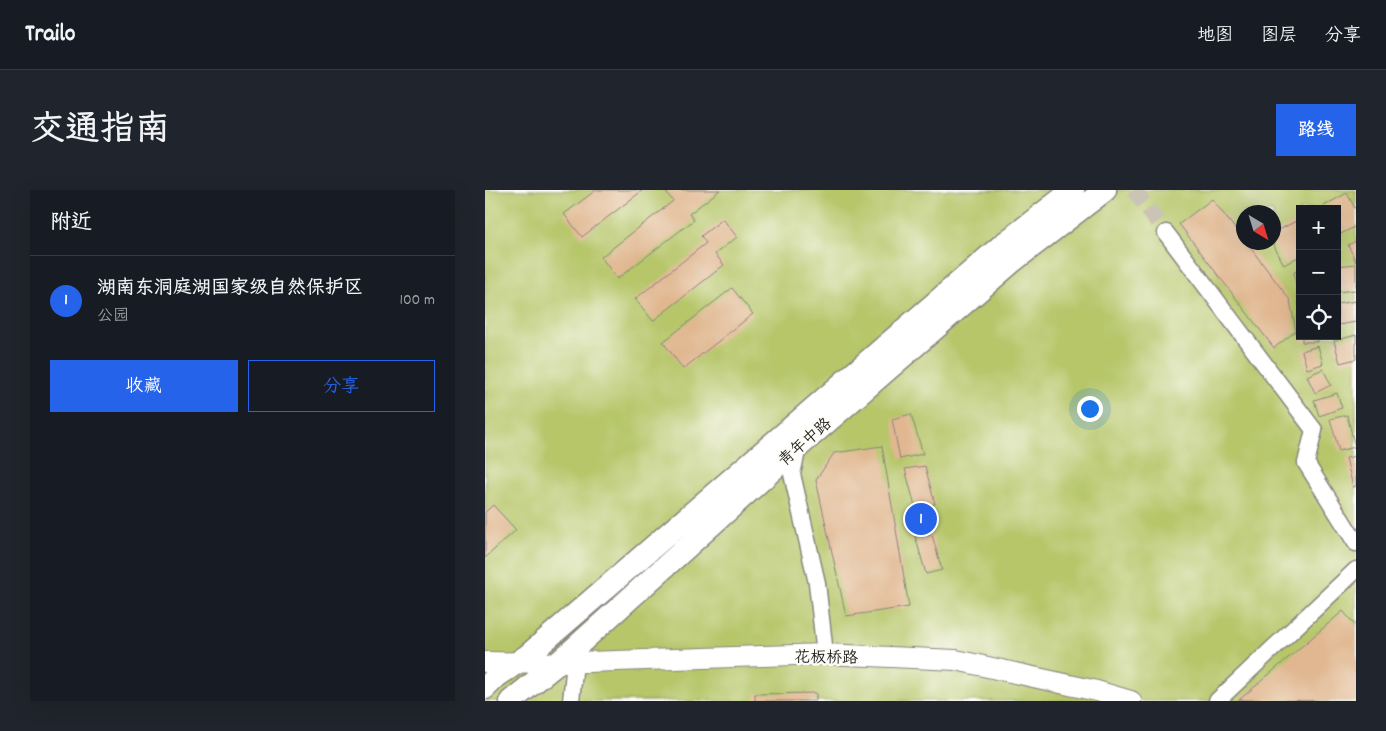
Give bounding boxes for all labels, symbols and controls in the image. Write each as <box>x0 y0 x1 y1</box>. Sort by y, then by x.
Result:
text: Trailo <box>25 18 76 52</box>
text: 地图 <box>1197 24 1233 49</box>
text: 图层 <box>1261 24 1297 49</box>
text: 分享 <box>1325 24 1361 49</box>
button: 路线 <box>1276 104 1356 156</box>
text: 交通指南 <box>30 107 170 157</box>
north arrow <box>1236 205 1281 250</box>
map controls <box>1296 205 1341 340</box>
button: + <box>1296 205 1341 250</box>
text: 附近 <box>50 209 92 239</box>
button: − <box>1296 250 1341 295</box>
text: 湖南东洞庭湖国家级自然保护区 <box>97 276 363 303</box>
text: 1 <box>64 289 68 312</box>
text: 100 m <box>399 289 435 312</box>
button: locate <box>1296 295 1341 340</box>
text: 公园 <box>97 305 129 328</box>
button: 收藏 <box>50 360 238 412</box>
button: 分享 <box>248 360 435 412</box>
your location <box>1077 396 1103 422</box>
street label: 青年中路 <box>774 413 837 473</box>
pin: 1 <box>905 500 937 538</box>
street label: 花板桥路 <box>794 646 858 671</box>

